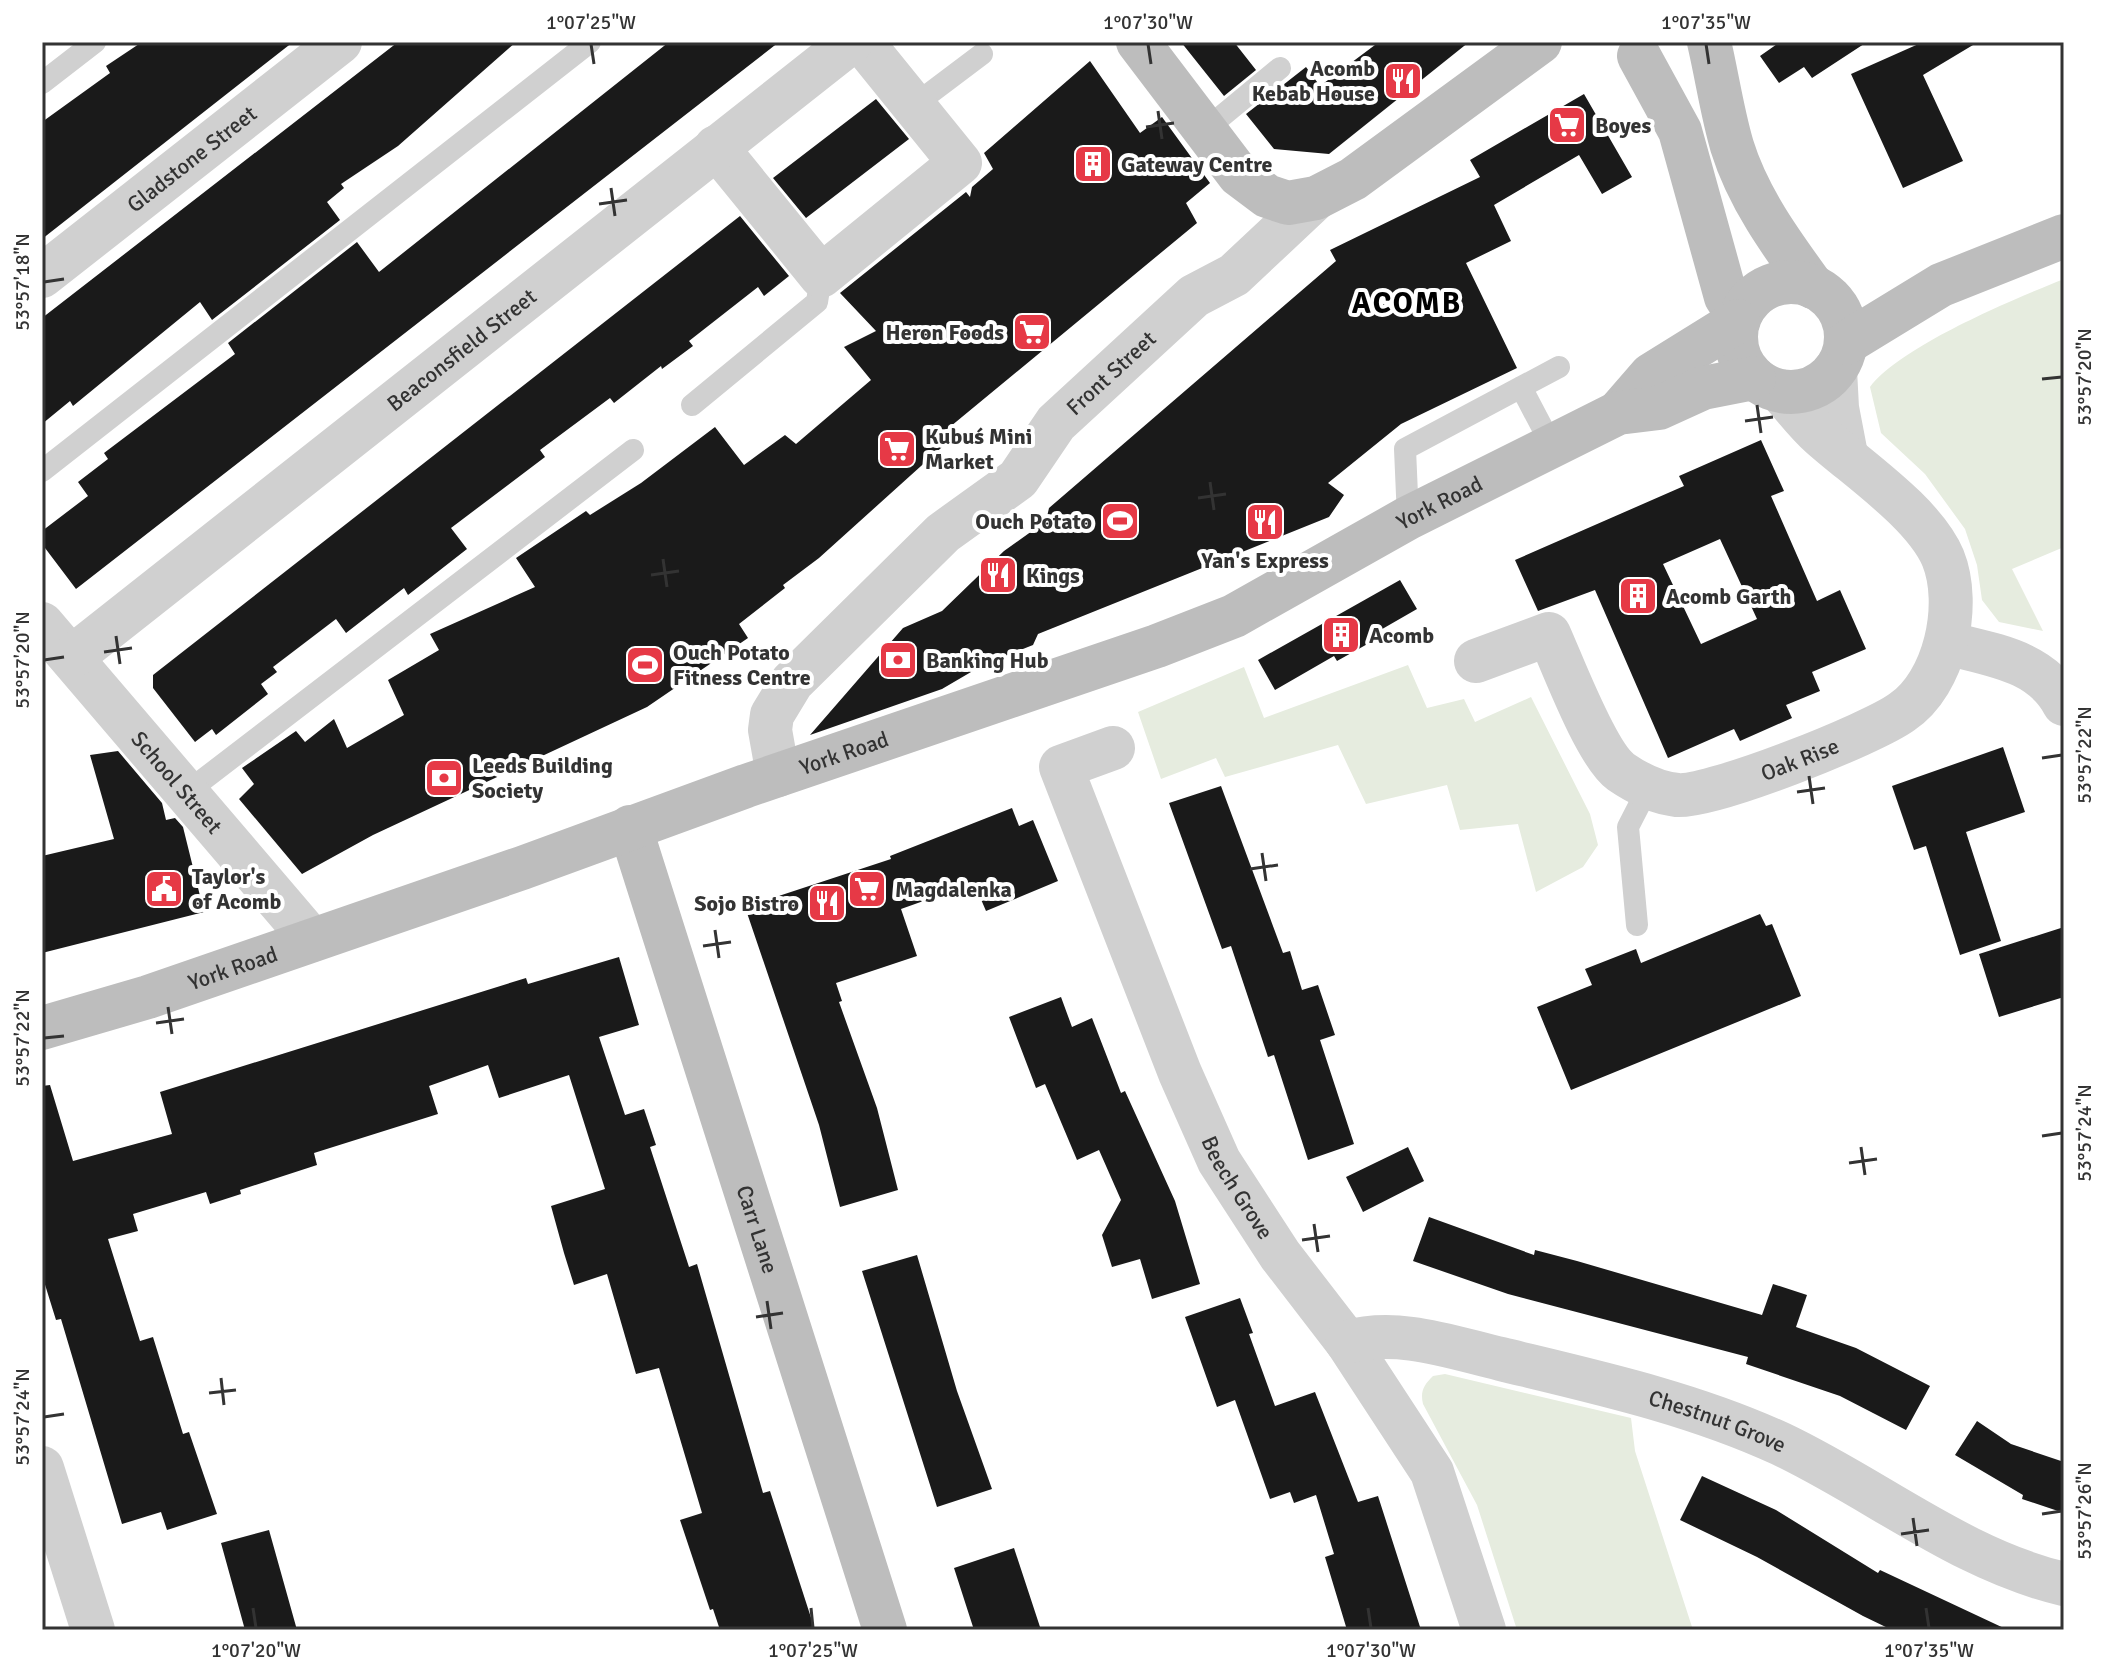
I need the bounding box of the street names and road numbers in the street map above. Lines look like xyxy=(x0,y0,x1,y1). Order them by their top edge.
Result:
street label: Gladstone Street xyxy=(122,100,262,218)
street label: Beaconsfield Street xyxy=(382,283,542,417)
street label: Front Street xyxy=(1061,325,1162,421)
street label: York Road xyxy=(1392,470,1487,536)
street label: York Road xyxy=(796,725,892,781)
street label: School Street xyxy=(125,726,228,839)
street label: Oak Rise xyxy=(1757,732,1843,787)
street label: York Road xyxy=(185,940,281,996)
street label: Beech Grove xyxy=(1196,1132,1279,1244)
street label: Carr Lane xyxy=(731,1182,784,1277)
street label: Chestnut Grove xyxy=(1646,1384,1790,1458)

